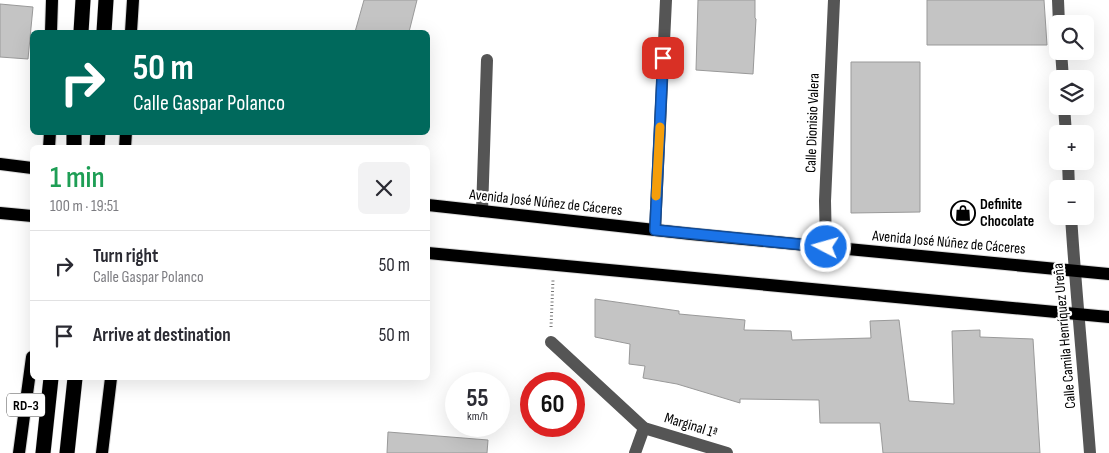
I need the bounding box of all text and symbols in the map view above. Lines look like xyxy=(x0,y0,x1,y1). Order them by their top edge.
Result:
map controls xyxy=(1049,15,1094,225)
button: search xyxy=(1049,15,1094,60)
pin xyxy=(642,37,684,79)
icon: arrive xyxy=(649,44,677,72)
text: 50 m xyxy=(133,47,194,90)
icon: right xyxy=(50,50,115,115)
button: layers xyxy=(1049,70,1094,115)
street label: Calle Dionisio Valera xyxy=(801,73,824,173)
text: Calle Gaspar Polanco xyxy=(133,90,285,117)
button: + xyxy=(1049,125,1094,170)
text: 1 min xyxy=(50,160,105,196)
button: close xyxy=(358,162,410,214)
button: − xyxy=(1049,180,1094,225)
street label: Avenida José Núñez de Cáceres xyxy=(468,185,623,220)
place label: Definite Chocolate xyxy=(980,195,1034,231)
text: 100 m · 19:51 xyxy=(50,197,119,216)
shop icon: Definite Chocolate xyxy=(950,200,976,226)
position arrow xyxy=(799,220,851,272)
street label: Avenida José Núñez de Cáceres xyxy=(871,226,1026,259)
text: Turn right xyxy=(93,245,158,268)
icon: right xyxy=(50,252,78,280)
text: 50 m xyxy=(379,254,410,277)
street label: Calle Camila Henríquez Ureña xyxy=(1049,262,1080,410)
text: Calle Gaspar Polanco xyxy=(93,268,204,287)
icon: arrive xyxy=(50,322,78,350)
text: Arrive at destination xyxy=(93,324,231,347)
text: 50 m xyxy=(379,324,410,347)
speed limit sign: 60 xyxy=(520,372,585,437)
text: 55 xyxy=(467,383,488,414)
road number: RD-3 xyxy=(7,394,45,416)
street label: Marginal 1ª xyxy=(662,408,720,443)
text: km/h xyxy=(467,409,488,424)

